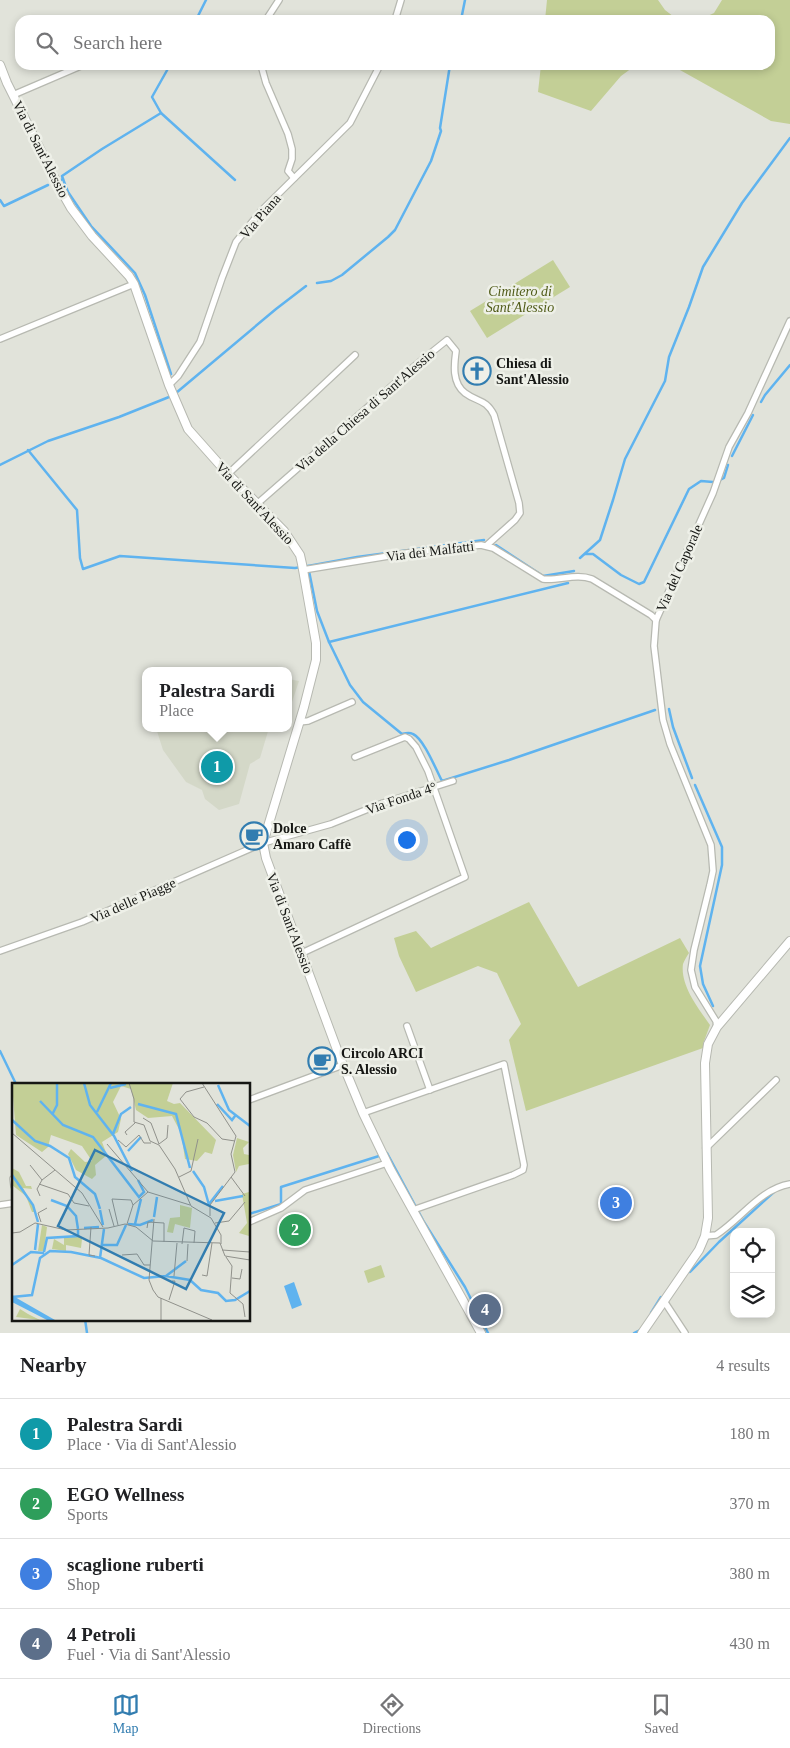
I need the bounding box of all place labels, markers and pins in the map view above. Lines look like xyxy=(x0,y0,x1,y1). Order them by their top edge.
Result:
church icon: Chiesa di Sant'Alessio xyxy=(462,356,492,386)
place label: Chiesa di Sant'Alessio xyxy=(496,356,569,387)
pin: 1 xyxy=(201,748,233,786)
cafe icon: Dolce Amaro Caffè xyxy=(239,821,269,851)
place label: Dolce Amaro Caffè xyxy=(273,821,351,852)
cafe icon: Circolo ARCI S. Alessio xyxy=(307,1046,337,1076)
place label: Circolo ARCI S. Alessio xyxy=(341,1046,424,1077)
pin: 3 xyxy=(600,1184,632,1222)
pin: 2 xyxy=(279,1211,311,1249)
pin: 4 xyxy=(469,1291,501,1329)

